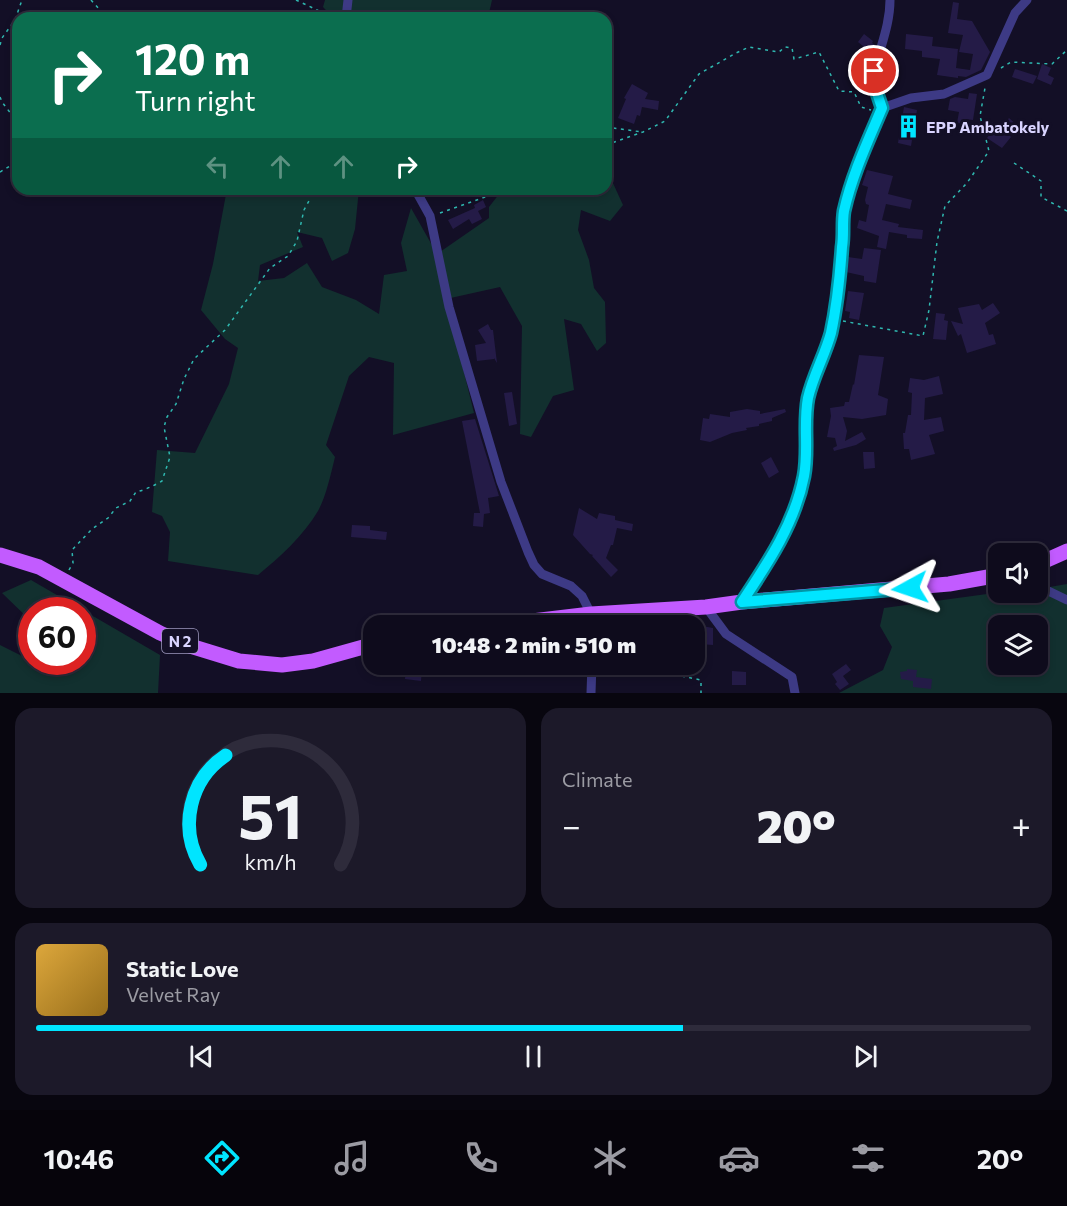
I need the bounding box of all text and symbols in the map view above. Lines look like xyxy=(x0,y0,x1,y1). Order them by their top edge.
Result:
text: 120 m xyxy=(135,32,250,84)
icon: right xyxy=(36,36,114,114)
pin xyxy=(848,45,899,96)
icon: arrive xyxy=(857,54,890,87)
text: Turn right xyxy=(135,84,255,117)
building icon: EPP Ambatokely xyxy=(895,113,921,139)
place label: EPP Ambatokely xyxy=(926,117,1050,136)
icon: left xyxy=(201,150,234,183)
icon: ahead xyxy=(264,150,297,183)
icon: ahead xyxy=(327,150,360,183)
icon: right xyxy=(390,150,423,183)
map controls xyxy=(988,543,1048,675)
button: sound xyxy=(988,543,1048,603)
position arrow xyxy=(878,556,942,620)
speed limit sign: 60 xyxy=(18,597,96,675)
button: layers xyxy=(988,615,1048,675)
road number: N 2 xyxy=(162,629,198,653)
text: 10:48 · 2 min · 510 m xyxy=(432,631,636,658)
text: Climate xyxy=(562,767,632,791)
text: 51 xyxy=(238,776,303,852)
text: 20° xyxy=(757,797,836,852)
text: − xyxy=(562,804,581,845)
text: + xyxy=(1012,804,1031,845)
text: km/h xyxy=(244,848,297,874)
text: Static Love xyxy=(126,955,239,982)
text: Velvet Ray xyxy=(126,982,220,1006)
icon: previous xyxy=(185,1040,218,1073)
icon: pause xyxy=(517,1040,550,1073)
icon: next xyxy=(849,1040,882,1073)
icon: directions xyxy=(201,1137,243,1179)
icon: music xyxy=(331,1137,373,1179)
icon: phone xyxy=(460,1137,502,1179)
icon: climate xyxy=(589,1137,631,1179)
icon: car xyxy=(718,1137,760,1179)
icon: filters xyxy=(847,1137,889,1179)
text: 10:46 xyxy=(44,1142,114,1175)
text: 20° xyxy=(977,1142,1023,1175)

